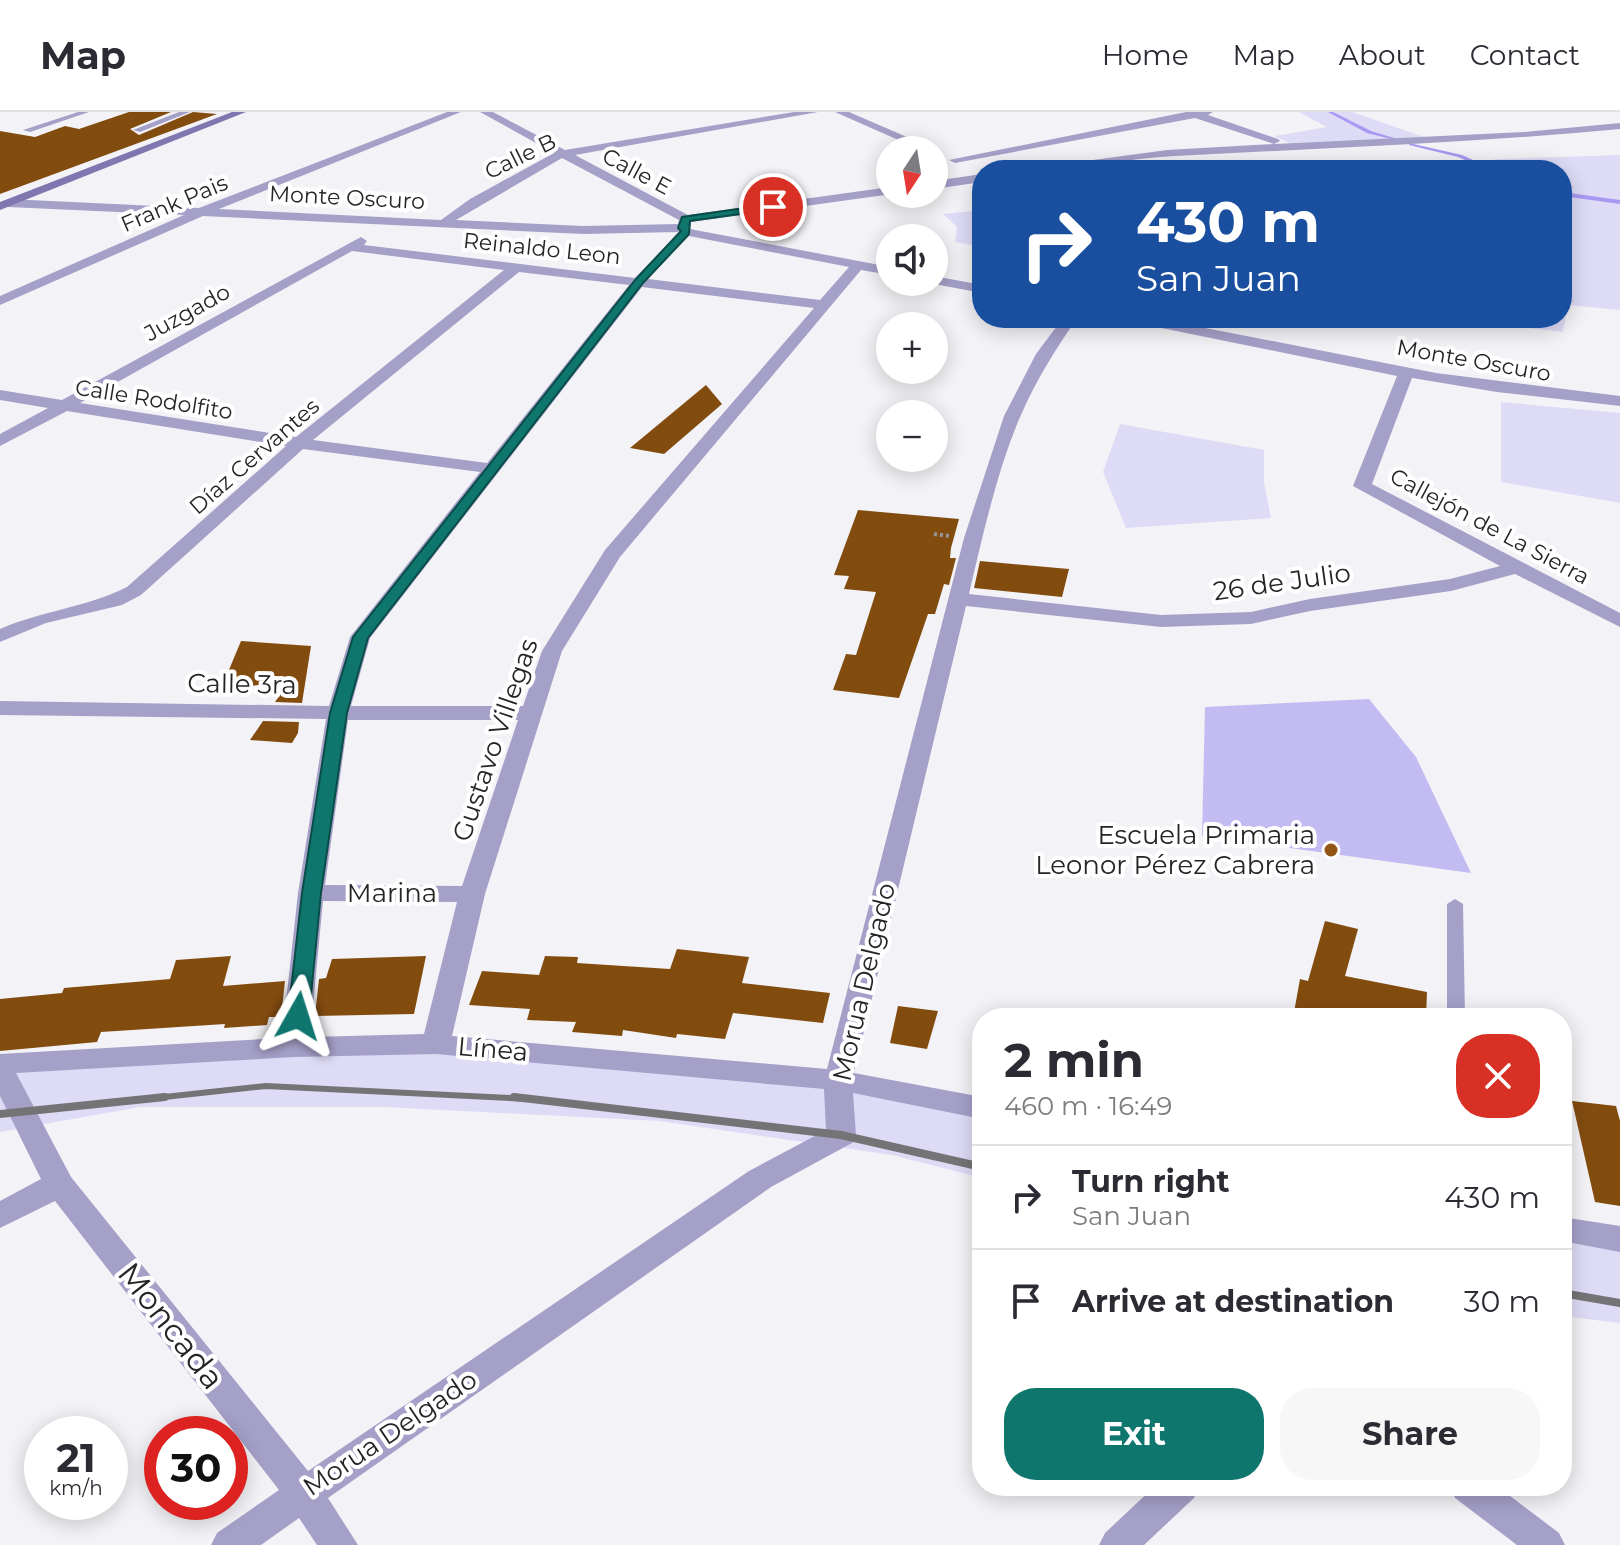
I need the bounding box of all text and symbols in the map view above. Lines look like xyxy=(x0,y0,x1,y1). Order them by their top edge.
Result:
text: Map xyxy=(40,32,126,79)
text: Home xyxy=(1102,38,1189,72)
text: Map xyxy=(1233,38,1295,72)
text: About xyxy=(1339,38,1426,72)
text: Contact xyxy=(1470,38,1580,72)
street label: Calle B xyxy=(480,128,560,185)
north arrow xyxy=(876,136,948,208)
map controls xyxy=(876,136,948,472)
street label: Calle E xyxy=(598,142,676,201)
street label: Frank Pais xyxy=(117,169,232,238)
pin xyxy=(739,173,807,241)
street label: Monte Oscuro xyxy=(268,180,426,215)
icon: arrive xyxy=(751,185,795,229)
text: 430 m xyxy=(1136,188,1320,256)
icon: right xyxy=(1004,192,1108,296)
button: sound xyxy=(876,224,948,296)
street label: Reinaldo Leon xyxy=(462,227,622,270)
text: San Juan xyxy=(1136,256,1301,300)
street label: Juzgado xyxy=(139,278,235,347)
button: + xyxy=(876,312,948,384)
street label: Monte Oscuro xyxy=(1395,334,1553,387)
street label: Calle Rodolfito xyxy=(73,374,235,425)
street label: Díaz Cervantes xyxy=(184,392,325,520)
button: − xyxy=(876,400,948,472)
street label: Callejón de La Sierra xyxy=(1386,462,1594,590)
street label: 26 de Julio xyxy=(1211,557,1353,607)
street label: Gustavo Villegas xyxy=(445,634,545,846)
street label: Calle 3ra xyxy=(187,667,297,701)
place label: Escuela Primaria Leonor Pérez Cabrera xyxy=(1035,819,1315,881)
marker: Escuela Primaria Leonor Pérez Cabrera xyxy=(1322,841,1340,859)
street label: Marina xyxy=(347,877,437,909)
street label: Morua Delgado xyxy=(826,880,902,1084)
position arrow xyxy=(256,974,340,1058)
street label: Línea xyxy=(456,1030,530,1068)
text: 2 min xyxy=(1004,1031,1144,1089)
button: close xyxy=(1456,1034,1540,1118)
text: 460 m · 16:49 xyxy=(1004,1090,1172,1122)
text: Turn right xyxy=(1072,1163,1229,1200)
icon: right xyxy=(1004,1175,1048,1219)
text: 430 m xyxy=(1444,1179,1540,1216)
text: San Juan xyxy=(1072,1200,1191,1232)
street label: Moncada xyxy=(110,1255,233,1397)
icon: arrive xyxy=(1004,1279,1048,1323)
text: Arrive at destination xyxy=(1072,1283,1394,1320)
text: 30 m xyxy=(1464,1283,1540,1320)
street label: Morua Delgado xyxy=(297,1363,483,1503)
button: Exit xyxy=(1004,1388,1264,1480)
button: Share xyxy=(1280,1388,1540,1480)
speed limit sign: 30 xyxy=(144,1416,248,1520)
text: 21 xyxy=(56,1433,96,1482)
text: km/h xyxy=(49,1476,103,1500)

